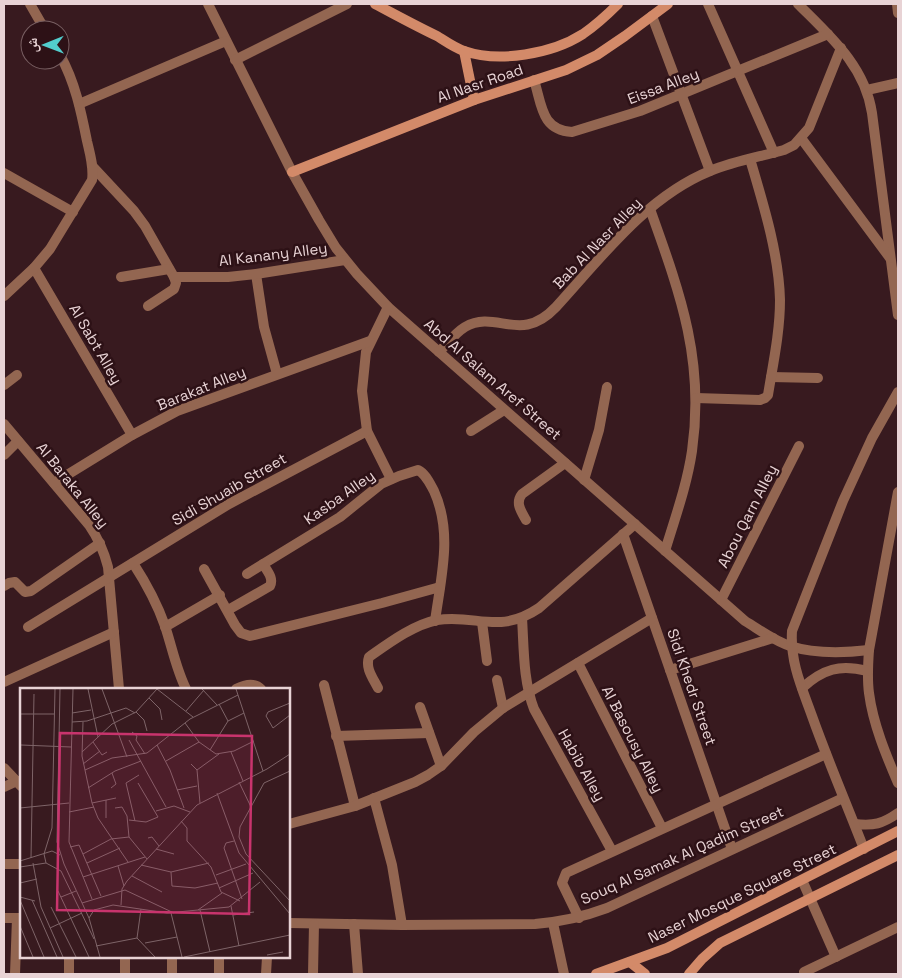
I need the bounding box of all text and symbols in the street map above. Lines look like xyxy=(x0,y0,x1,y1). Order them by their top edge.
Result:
north arrow xyxy=(20,20,70,70)
text: ش xyxy=(23,38,41,53)
street label: Al Nasr Road xyxy=(434,59,526,107)
street label: Eissa Alley xyxy=(625,64,701,108)
street label: Bab Al Nasr Alley xyxy=(549,193,645,293)
street label: Al Kanany Alley xyxy=(218,238,328,270)
street label: Al Sabt Alley xyxy=(65,300,127,388)
street label: Abd Al Salam Aref Street xyxy=(420,314,566,444)
street label: Barakat Alley xyxy=(154,362,248,414)
street label: Al Baraka Alley xyxy=(33,438,113,532)
street label: Sidi Shuaib Street xyxy=(168,448,290,530)
street label: Abou Qarn Alley xyxy=(713,461,781,571)
street label: Kasba Alley xyxy=(300,466,378,528)
street label: Sidi Khedr Street xyxy=(663,626,721,748)
street label: Al Basousy Alley xyxy=(598,682,668,796)
inset map xyxy=(20,688,290,958)
street label: Habib Alley xyxy=(554,725,610,805)
street label: Souq Al Samak Al Qadim Street xyxy=(577,801,787,908)
street label: Naser Mosque Square Street xyxy=(645,839,839,947)

